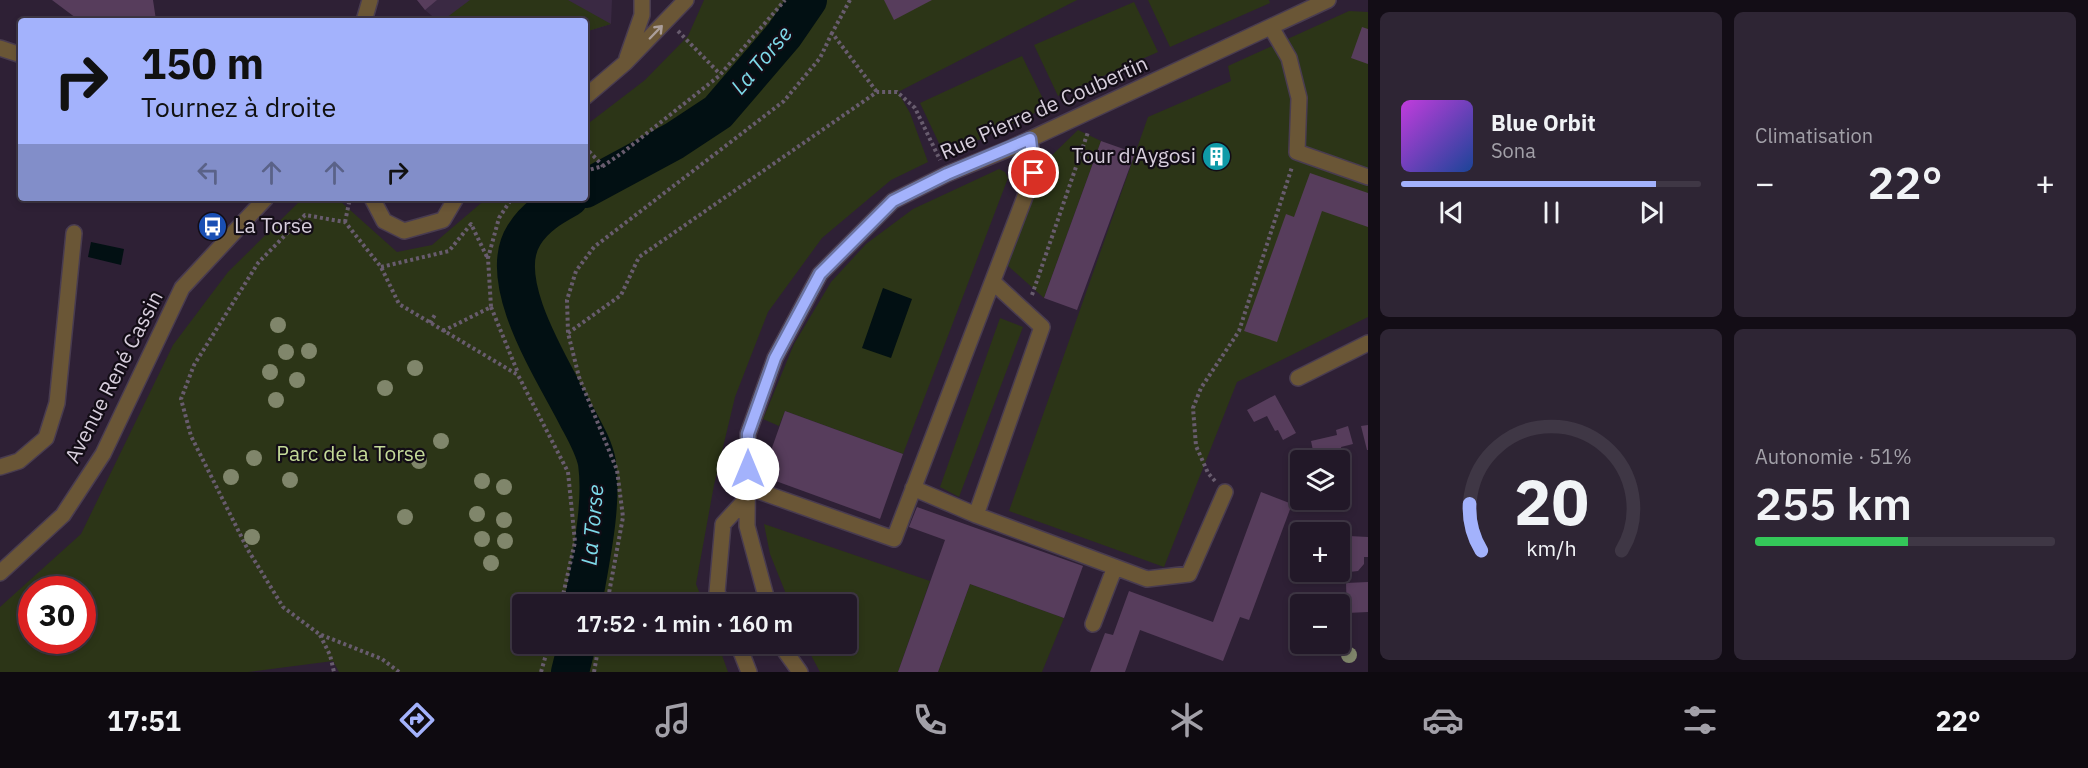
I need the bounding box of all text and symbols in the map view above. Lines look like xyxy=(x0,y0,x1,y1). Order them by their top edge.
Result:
water label: La Torse xyxy=(724,19,798,100)
one-way arrow xyxy=(648,24,663,39)
text: 150 m xyxy=(141,36,264,91)
icon: right xyxy=(42,42,120,120)
street label: Rue Pierre de Coubertin xyxy=(935,49,1152,166)
text: Tournez à droite xyxy=(141,89,336,124)
text: Blue Orbit xyxy=(1491,108,1596,137)
text: Climatisation xyxy=(1755,122,1873,149)
text: Sona xyxy=(1491,137,1536,164)
building icon: Tour d'Aygosi xyxy=(1201,140,1233,172)
place label: Tour d'Aygosi xyxy=(1072,141,1196,169)
pin xyxy=(1008,147,1059,198)
text: 22° xyxy=(1867,153,1943,211)
icon: left xyxy=(192,156,225,189)
icon: ahead xyxy=(255,156,288,189)
icon: ahead xyxy=(318,156,351,189)
icon: right xyxy=(381,156,414,189)
icon: arrive xyxy=(1017,156,1050,189)
text: − xyxy=(1755,161,1775,204)
text: + xyxy=(2035,161,2055,204)
icon: previous xyxy=(1435,196,1468,229)
icon: pause xyxy=(1535,196,1568,229)
icon: next xyxy=(1635,196,1668,229)
bus stop icon: La Torse xyxy=(197,210,229,242)
place label: La Torse xyxy=(234,211,313,239)
street label: Avenue René Cassin xyxy=(58,286,169,468)
position arrow xyxy=(716,437,780,501)
park label: Parc de la Torse xyxy=(276,439,426,467)
text: Autonomie · 51% xyxy=(1755,443,1912,470)
map controls xyxy=(1290,450,1350,654)
button: layers xyxy=(1290,450,1350,510)
text: 20 xyxy=(1514,461,1588,542)
text: 255 km xyxy=(1755,474,1912,532)
water label: La Torse xyxy=(574,483,609,567)
button: + xyxy=(1290,522,1350,582)
text: km/h xyxy=(1526,535,1576,563)
speed limit sign: 30 xyxy=(18,576,96,654)
button: − xyxy=(1290,594,1350,654)
text: 17:52 · 1 min · 160 m xyxy=(576,609,793,638)
icon: directions xyxy=(396,699,438,741)
icon: music xyxy=(652,699,694,741)
icon: phone xyxy=(909,699,951,741)
icon: climate xyxy=(1166,699,1208,741)
icon: car xyxy=(1422,699,1464,741)
icon: filters xyxy=(1679,699,1721,741)
text: 17:51 xyxy=(107,703,181,738)
text: 22° xyxy=(1936,703,1981,738)

